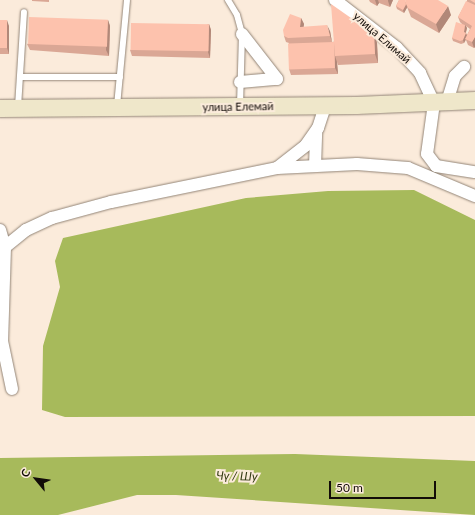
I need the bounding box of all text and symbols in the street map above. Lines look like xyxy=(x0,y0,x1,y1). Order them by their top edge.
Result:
street label: улица Елимай xyxy=(351,10,413,66)
street label: улица Елемай xyxy=(202,100,274,114)
north arrow xyxy=(16,459,56,499)
text: С xyxy=(18,467,33,479)
water label: Чү / Шу xyxy=(216,468,258,484)
scale bar xyxy=(331,473,438,499)
text: 50 m xyxy=(336,480,363,495)

